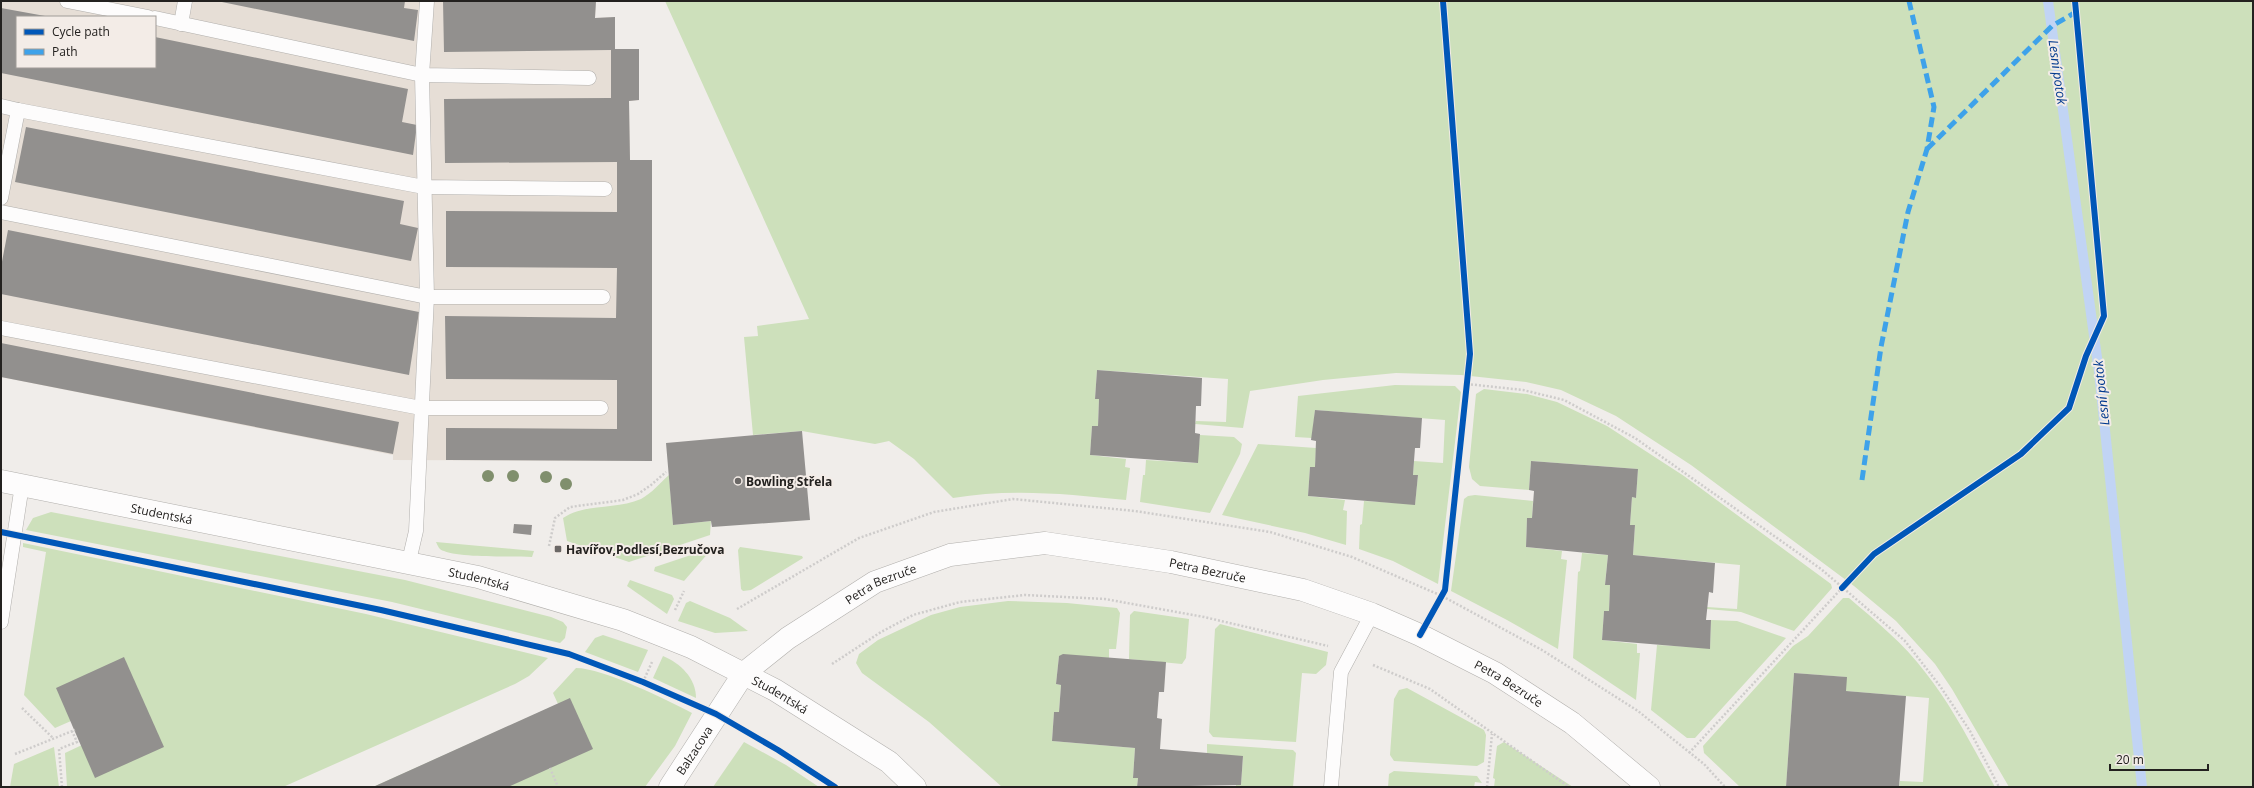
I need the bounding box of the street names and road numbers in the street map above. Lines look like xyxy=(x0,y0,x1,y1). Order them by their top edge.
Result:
street label: Studentská xyxy=(129,499,194,528)
street label: Petra Bezruče xyxy=(1168,553,1248,586)
street label: Petra Bezruče xyxy=(841,559,919,608)
street label: Studentská xyxy=(447,563,512,594)
street label: Petra Bezruče xyxy=(1472,656,1547,711)
street label: Studentská xyxy=(749,671,812,717)
street label: Balzacova xyxy=(672,722,716,778)

